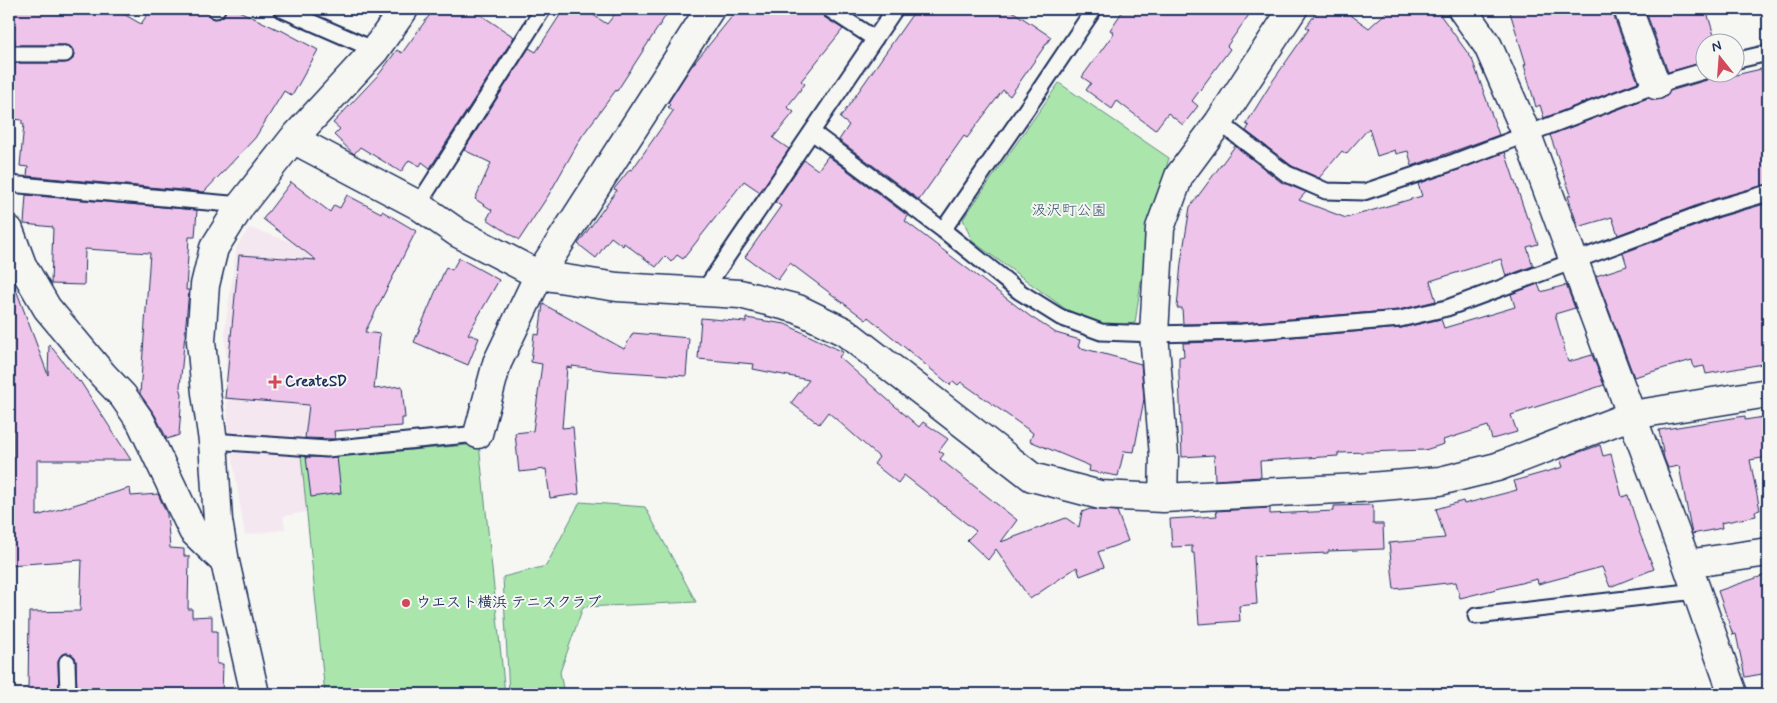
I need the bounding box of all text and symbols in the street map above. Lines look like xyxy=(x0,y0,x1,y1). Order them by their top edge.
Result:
north arrow xyxy=(1694,32,1744,82)
text: N xyxy=(1709,37,1724,56)
park label: 汲沢町公園 xyxy=(1031,201,1107,221)
place label: CreateSD xyxy=(285,372,347,392)
marker: CreateSD xyxy=(269,376,281,388)
place label: ウエスト横浜 テニスクラブ xyxy=(416,593,602,613)
marker: ウエスト横浜 テニスクラブ xyxy=(400,597,412,609)

